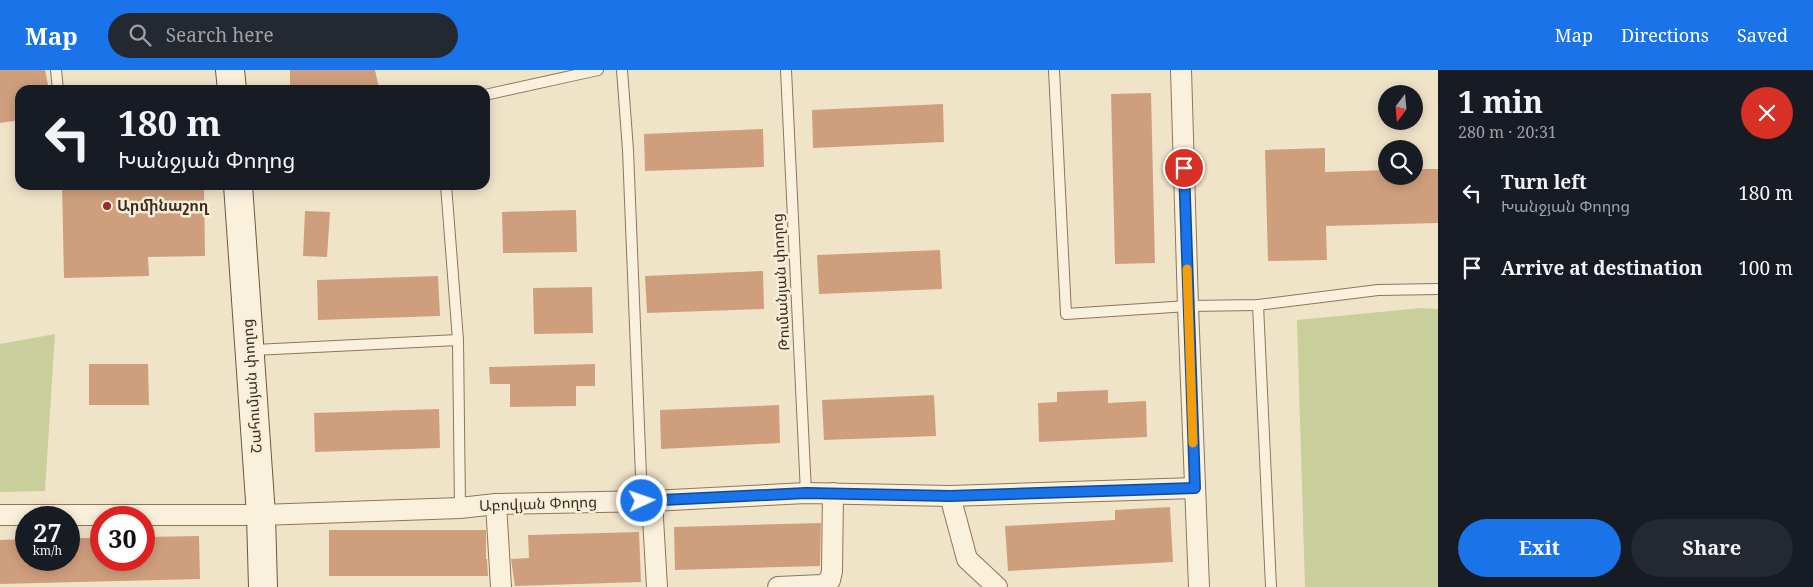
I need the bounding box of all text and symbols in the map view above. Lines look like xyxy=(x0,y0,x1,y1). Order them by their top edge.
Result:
search box xyxy=(108,13,458,58)
text: Map xyxy=(25,19,78,52)
icon: search xyxy=(126,21,154,49)
text: Search here xyxy=(166,22,274,48)
text: Map xyxy=(1555,23,1593,47)
text: Directions xyxy=(1621,23,1709,47)
text: Saved xyxy=(1737,23,1788,47)
text: 1 min xyxy=(1458,81,1543,122)
north arrow xyxy=(1378,85,1422,130)
map controls xyxy=(1378,85,1423,185)
button: close xyxy=(1741,87,1793,139)
text: 180 m xyxy=(118,99,221,146)
icon: left xyxy=(35,105,100,170)
text: 280 m · 20:31 xyxy=(1458,121,1557,143)
button: search xyxy=(1378,140,1423,185)
text: Խանջյան Փողոց xyxy=(118,144,295,174)
pin xyxy=(1163,147,1205,189)
icon: arrive xyxy=(1170,154,1198,182)
text: Turn left xyxy=(1501,169,1587,195)
icon: left xyxy=(1458,179,1486,207)
text: 180 m xyxy=(1738,180,1793,206)
place label: Արմինաշող xyxy=(117,195,210,215)
text: Խանջյան Փողոց xyxy=(1501,195,1630,217)
marker: Արմինաշող xyxy=(101,200,113,212)
street label: Թումանյան փողոց xyxy=(766,213,794,351)
icon: arrive xyxy=(1458,254,1486,282)
text: Arrive at destination xyxy=(1501,255,1703,281)
text: 100 m xyxy=(1738,255,1793,281)
street label: Շահումյան փողոց xyxy=(236,318,266,454)
position arrow xyxy=(615,474,667,526)
street label: Աբովյան Փողոց xyxy=(479,491,597,515)
speed limit sign: 30 xyxy=(90,506,155,571)
text: 27 xyxy=(33,515,62,549)
button: Exit xyxy=(1458,519,1621,577)
button: Share xyxy=(1631,519,1793,577)
text: km/h xyxy=(33,542,62,559)

